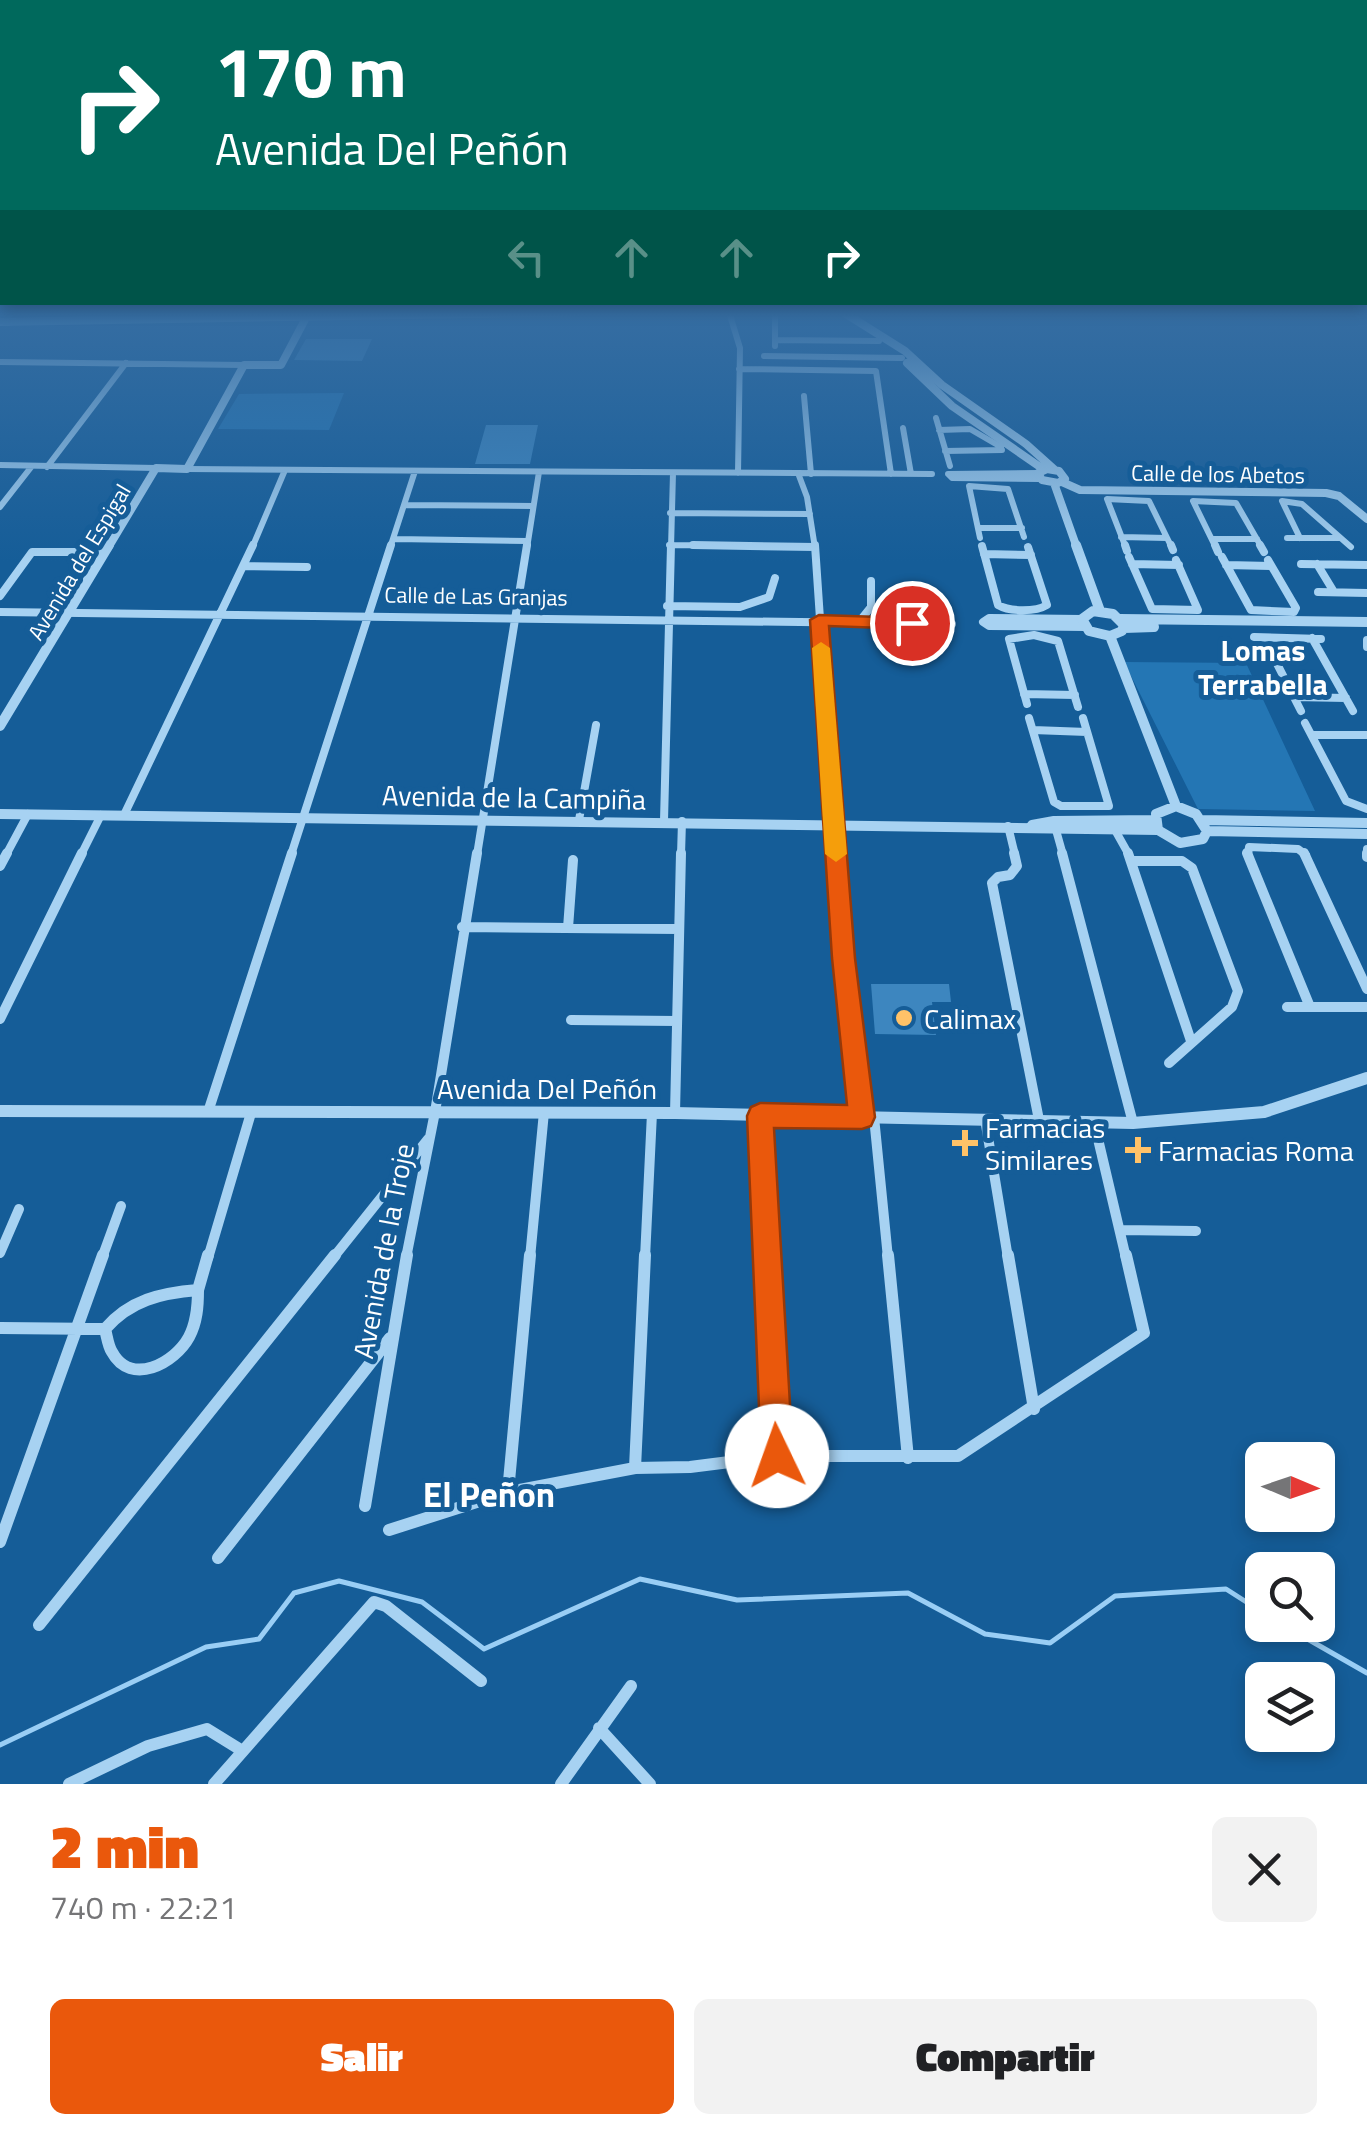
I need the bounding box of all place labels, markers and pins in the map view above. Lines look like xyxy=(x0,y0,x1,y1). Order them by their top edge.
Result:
pin xyxy=(870,581,955,666)
place label: Calimax xyxy=(924,997,1016,1040)
marker: Calimax xyxy=(893,1007,915,1029)
place label: Farmacias Similares xyxy=(985,1106,1105,1181)
place label: Farmacias Roma xyxy=(1158,1129,1354,1172)
marker: Farmacias Similares xyxy=(954,1132,976,1154)
marker: Farmacias Roma xyxy=(1127,1139,1149,1161)

